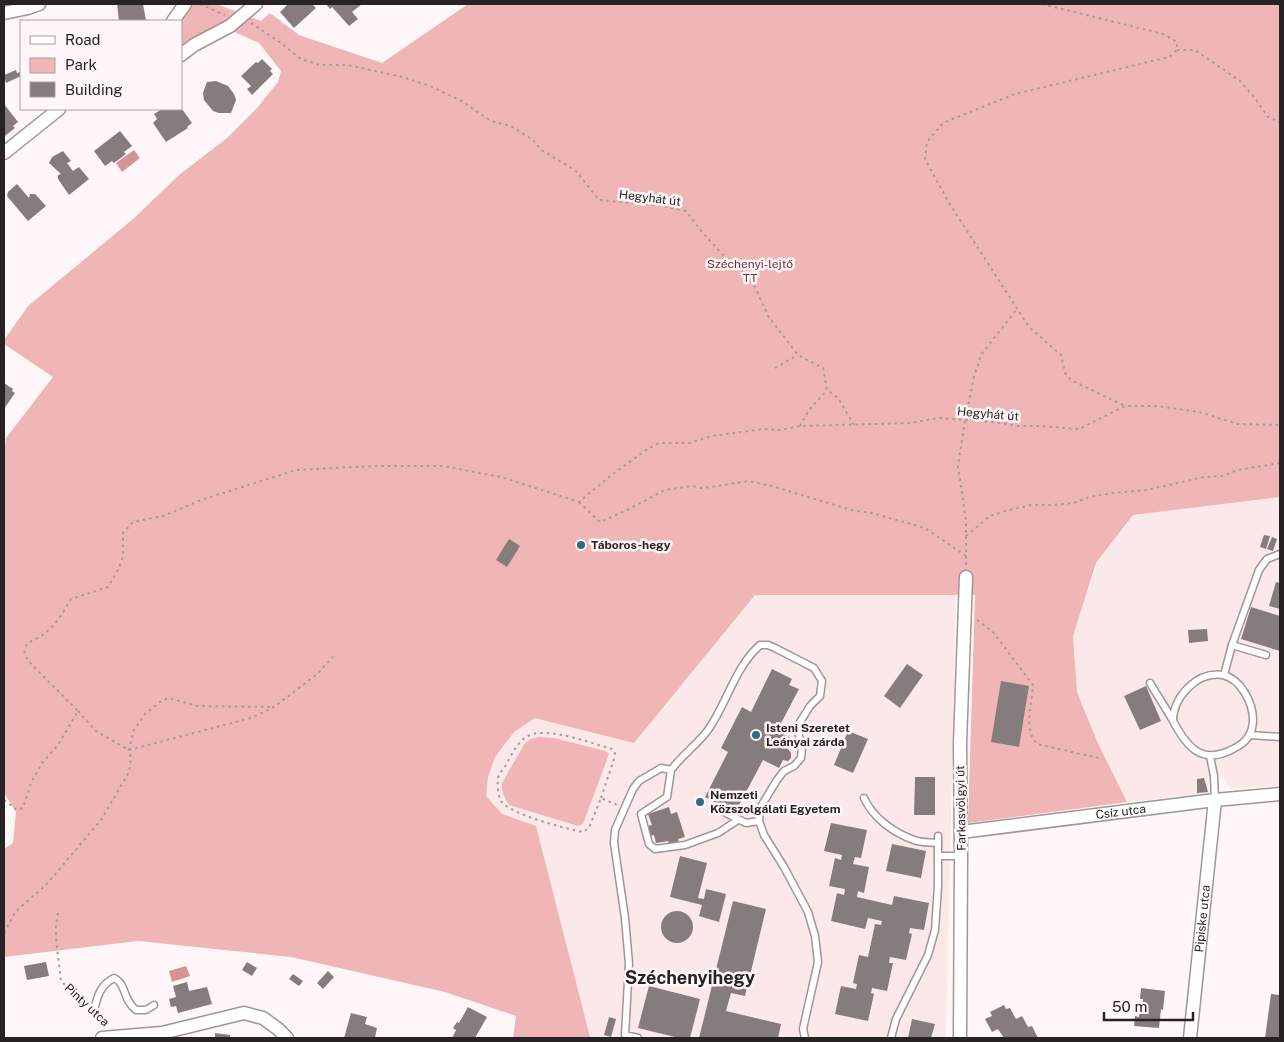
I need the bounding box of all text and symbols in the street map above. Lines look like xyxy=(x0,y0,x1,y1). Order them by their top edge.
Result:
legend xyxy=(20,20,182,110)
text: Road xyxy=(65,31,101,48)
text: Park xyxy=(65,56,97,73)
text: Building xyxy=(65,81,123,98)
street label: Hegyhát út xyxy=(618,187,682,209)
park label: Széchenyi-lejtő TT xyxy=(707,257,793,285)
street label: Hegyhát út xyxy=(956,404,1020,424)
place label: Táboros-hegy xyxy=(591,538,671,552)
marker: Táboros-hegy xyxy=(575,539,587,551)
place label: Isteni Szeretet Leányai zárda xyxy=(766,721,850,749)
marker: Isteni Szeretet Leányai zárda xyxy=(750,729,762,741)
street label: Farkasvölgyi út xyxy=(953,765,969,851)
place label: Nemzeti Közszolgálati Egyetem xyxy=(710,788,841,816)
marker: Nemzeti Közszolgálati Egyetem xyxy=(694,796,706,808)
street label: Csíz utca xyxy=(1095,802,1147,822)
street label: Pipiske utca xyxy=(1192,884,1213,953)
district label: Széchenyihegy xyxy=(625,967,755,988)
street label: Pinty utca xyxy=(62,981,112,1029)
scale bar xyxy=(1104,990,1193,1022)
text: 50 m xyxy=(1112,998,1147,1015)

